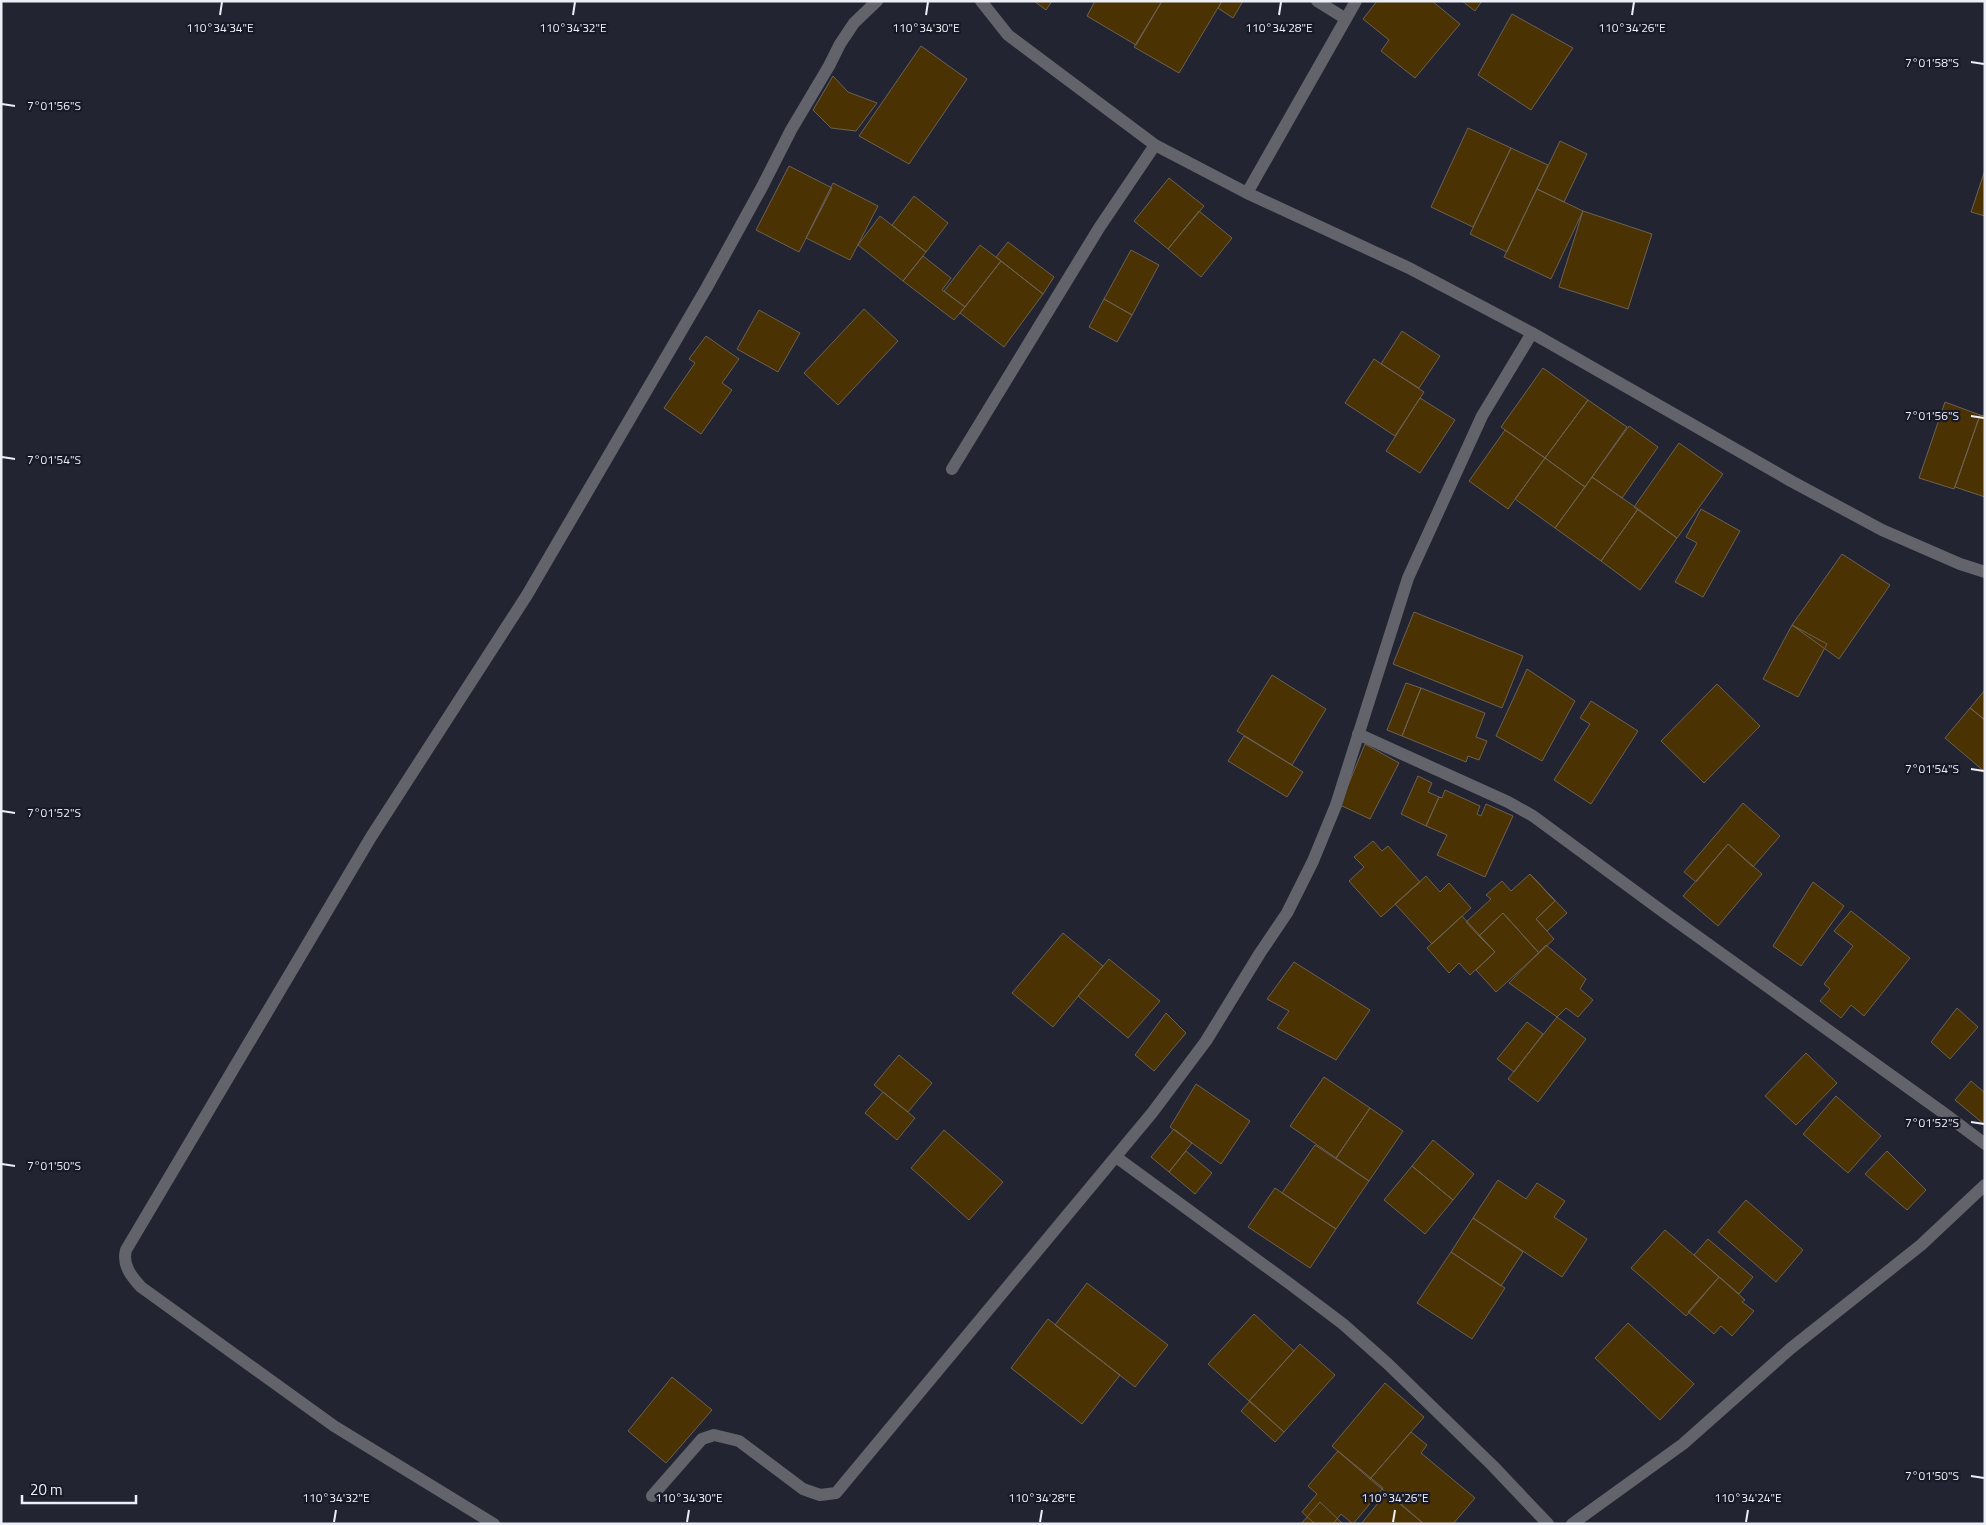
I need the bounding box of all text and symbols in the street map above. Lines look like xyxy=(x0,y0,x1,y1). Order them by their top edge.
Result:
text: 110°34'34"E xyxy=(186,18,254,37)
text: 110°34'32"E xyxy=(539,18,607,37)
text: 110°34'30"E xyxy=(892,18,960,37)
text: 110°34'28"E xyxy=(1245,18,1313,37)
text: 110°34'26"E xyxy=(1598,18,1666,37)
text: 7°01'58"S xyxy=(1905,53,1959,72)
text: 7°01'56"S xyxy=(27,96,81,115)
text: 7°01'56"S xyxy=(1905,406,1959,425)
text: 7°01'54"S xyxy=(27,450,81,469)
text: 7°01'54"S xyxy=(1905,759,1959,778)
text: 7°01'52"S xyxy=(27,803,81,822)
text: 7°01'52"S xyxy=(1905,1113,1959,1132)
text: 7°01'50"S xyxy=(27,1156,81,1175)
text: 7°01'50"S xyxy=(1905,1466,1959,1485)
scale bar xyxy=(22,1472,136,1504)
text: 20 m xyxy=(30,1478,63,1501)
text: 110°34'32"E xyxy=(302,1488,370,1507)
text: 110°34'30"E xyxy=(655,1488,723,1507)
text: 110°34'28"E xyxy=(1008,1488,1076,1507)
text: 110°34'26"E xyxy=(1361,1488,1429,1507)
text: 110°34'24"E xyxy=(1714,1488,1782,1507)

